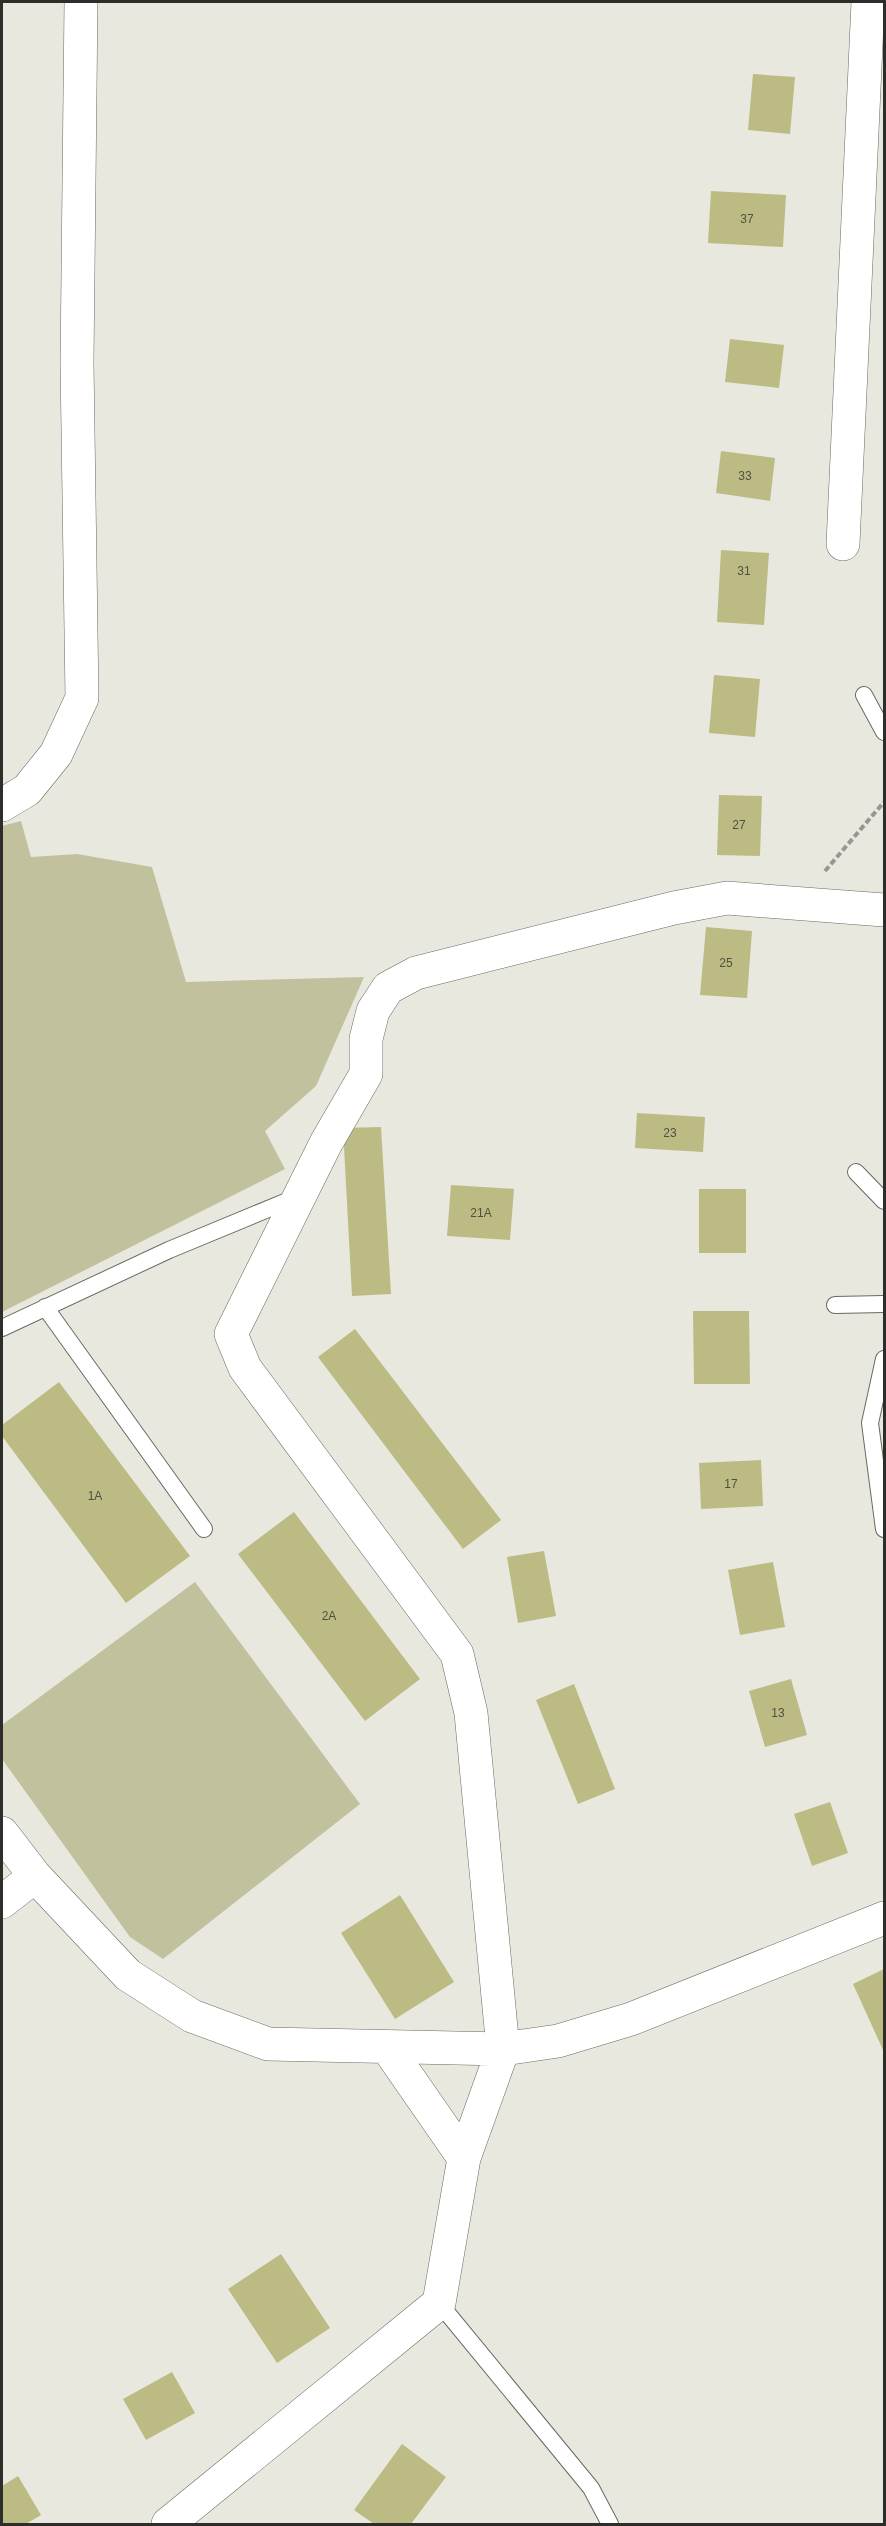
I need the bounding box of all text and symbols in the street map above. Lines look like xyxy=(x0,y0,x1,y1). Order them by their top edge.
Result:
house number: 37 xyxy=(740,212,754,226)
house number: 33 xyxy=(738,469,752,483)
house number: 31 xyxy=(737,564,751,578)
house number: 27 xyxy=(732,818,746,832)
house number: 25 xyxy=(719,956,733,970)
house number: 23 xyxy=(663,1126,677,1140)
house number: 21А xyxy=(470,1206,492,1220)
house number: 17 xyxy=(724,1477,738,1491)
house number: 1А xyxy=(88,1489,102,1503)
house number: 2А xyxy=(322,1609,336,1623)
house number: 13 xyxy=(771,1706,785,1720)

